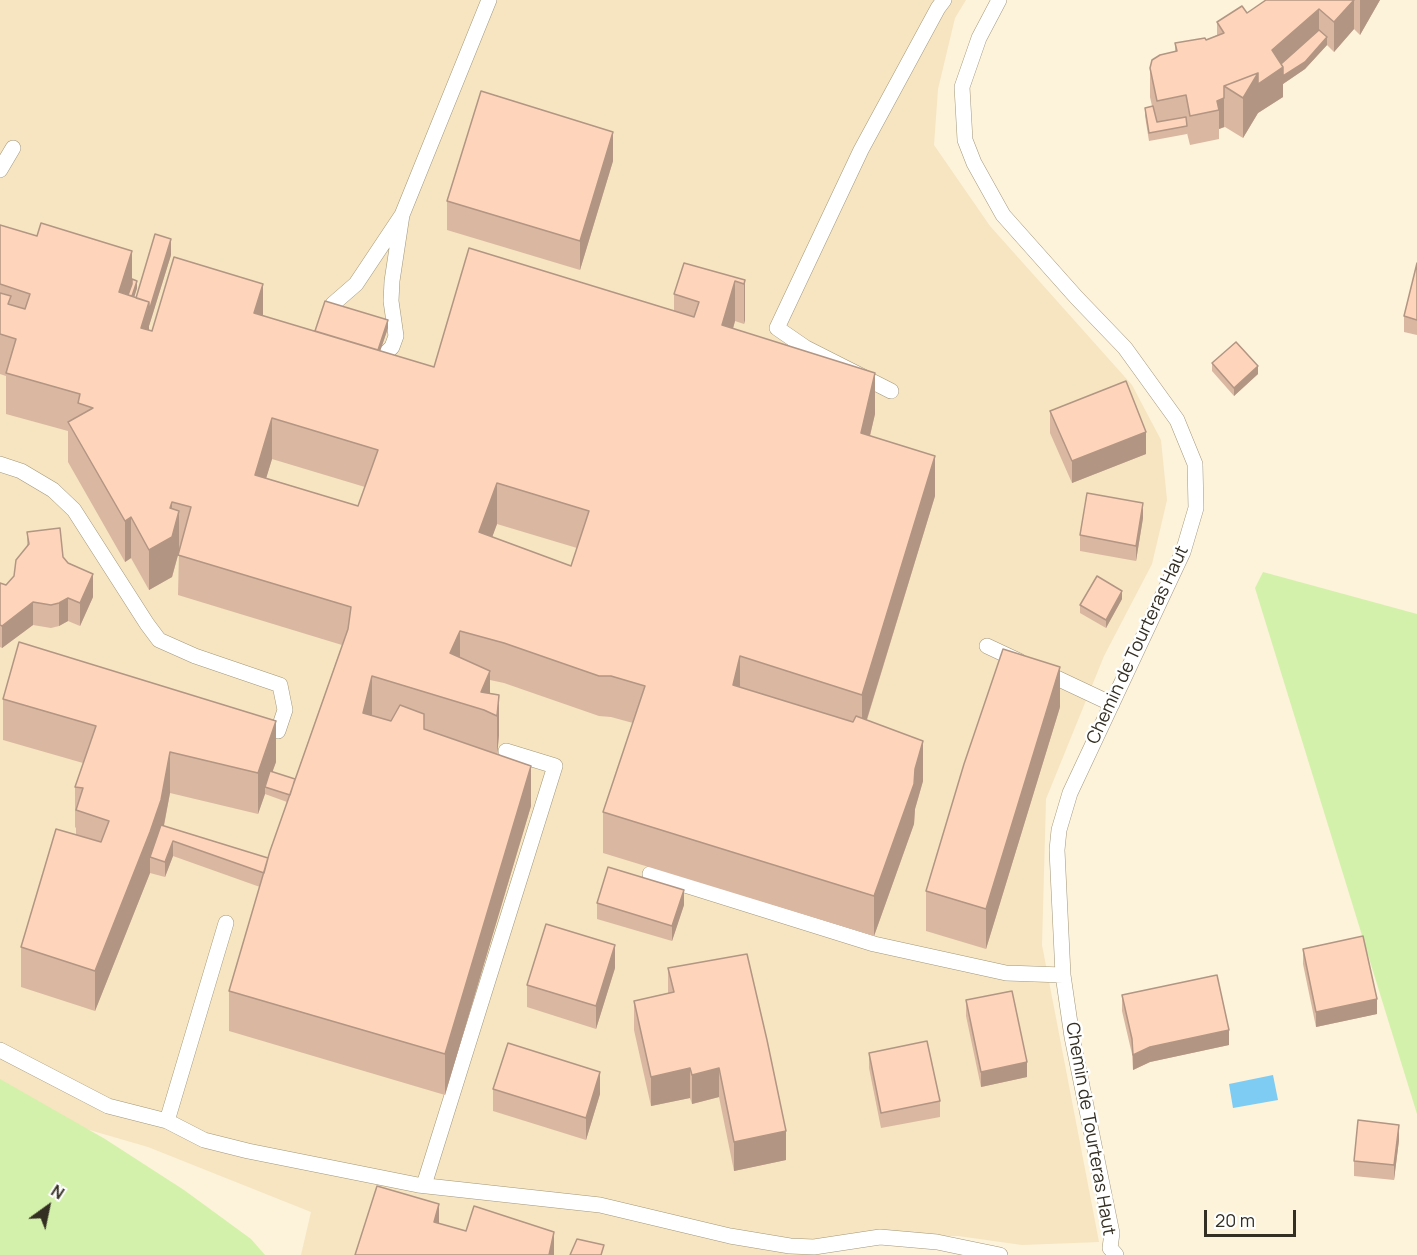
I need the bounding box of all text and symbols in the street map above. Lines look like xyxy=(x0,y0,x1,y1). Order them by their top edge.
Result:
street label: Chemin de Tourteras Haut xyxy=(1083,542,1193,748)
street label: Chemin de Tourteras Haut xyxy=(1061,1021,1119,1237)
north arrow xyxy=(18,1177,78,1237)
text: N xyxy=(47,1180,69,1204)
scale bar xyxy=(1207,1198,1298,1236)
text: 20 m xyxy=(1215,1208,1255,1232)

